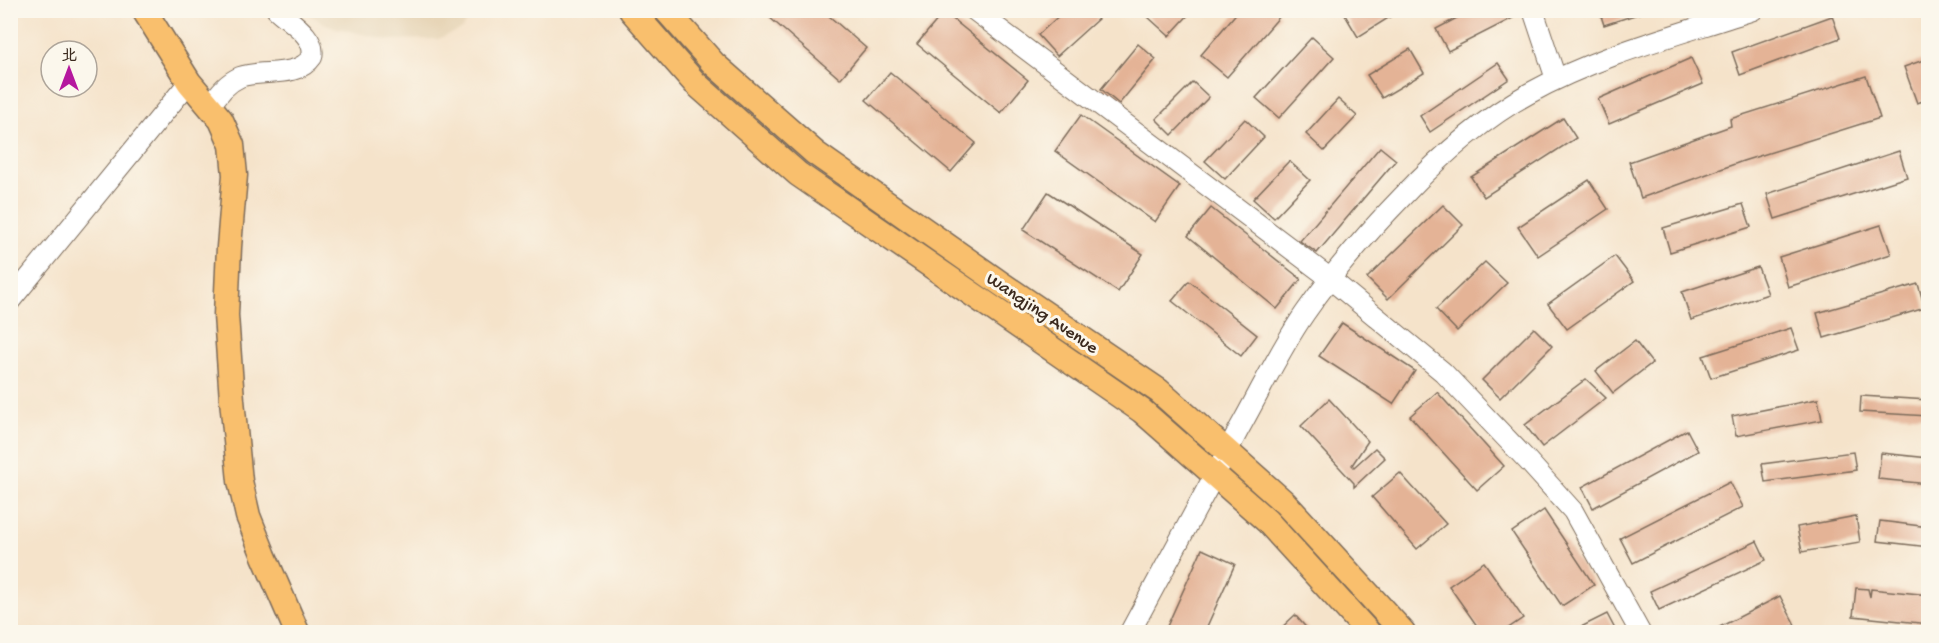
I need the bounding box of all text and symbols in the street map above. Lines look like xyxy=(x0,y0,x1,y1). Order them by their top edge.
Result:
north arrow xyxy=(39,39,99,99)
text: 北 xyxy=(61,47,77,67)
street label: Wangjing Avenue xyxy=(982,269,1102,360)

